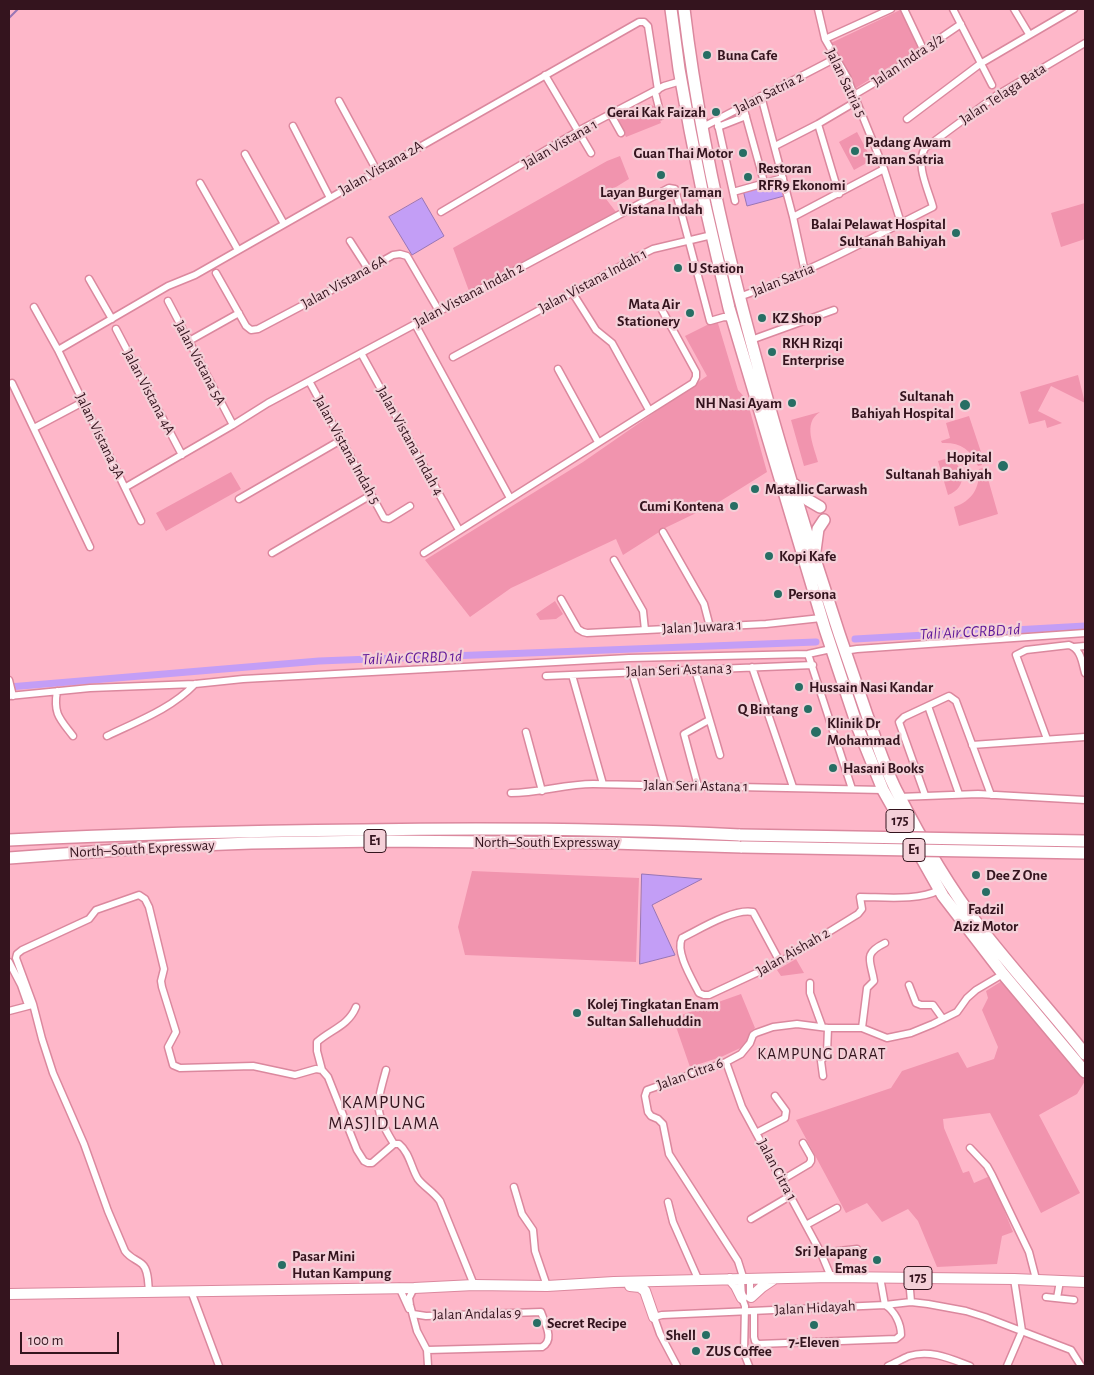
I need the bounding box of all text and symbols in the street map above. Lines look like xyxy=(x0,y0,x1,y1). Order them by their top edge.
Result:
street label: Jalan Indra 3/2 xyxy=(869,29,947,91)
place label: Buna Cafe xyxy=(717,46,778,64)
street label: Jalan Satria 5 xyxy=(822,46,870,120)
marker: Buna Cafe xyxy=(701,49,713,61)
street label: Jalan Telaga Bata xyxy=(957,59,1049,129)
street label: Jalan Satria 2 xyxy=(731,68,807,118)
place label: Gerai Kak Faizah xyxy=(607,103,706,121)
marker: Gerai Kak Faizah xyxy=(710,106,722,118)
street label: Jalan Vistana 1 xyxy=(519,115,601,173)
place label: Padang Awam Taman Satria xyxy=(865,133,951,168)
street label: Jalan Vistana 2A xyxy=(336,137,426,199)
place label: Guan Thai Motor xyxy=(633,144,733,162)
marker: Padang Awam Taman Satria xyxy=(849,145,861,157)
marker: Guan Thai Motor xyxy=(737,147,749,159)
place label: Restoran RFR9 Ekonomi xyxy=(758,159,846,194)
marker: Layan Burger Taman Vistana Indah xyxy=(655,169,667,181)
marker: Restoran RFR9 Ekonomi xyxy=(742,171,754,183)
place label: Layan Burger Taman Vistana Indah xyxy=(600,183,722,218)
place label: Balai Pelawat Hospital Sultanah Bahiyah xyxy=(811,215,946,250)
marker: Balai Pelawat Hospital Sultanah Bahiyah xyxy=(950,227,962,239)
street label: Jalan Vistana Indah 1 xyxy=(536,245,650,317)
street label: Jalan Vistana 6A xyxy=(299,251,389,313)
street label: Jalan Vistana Indah 2 xyxy=(411,258,527,332)
place label: U Station xyxy=(688,259,744,277)
street label: Jalan Satria xyxy=(749,259,817,301)
marker: U Station xyxy=(672,262,684,274)
place label: Mata Air Stationery xyxy=(617,295,680,330)
marker: Mata Air Stationery xyxy=(684,307,696,319)
place label: KZ Shop xyxy=(772,309,822,327)
marker: KZ Shop xyxy=(756,312,768,324)
street label: Jalan Vistana 5A xyxy=(170,318,230,408)
place label: RKH Rizqi Enterprise xyxy=(782,334,844,369)
street label: Jalan Vistana 4A xyxy=(119,346,179,438)
marker: RKH Rizqi Enterprise xyxy=(766,346,778,358)
street label: Jalan Vistana Indah 4 xyxy=(373,383,447,499)
place label: Sultanah Bahiyah Hospital xyxy=(851,387,954,422)
street label: Jalan Vistana 3A xyxy=(71,390,129,482)
street label: Jalan Vistana Indah 5 xyxy=(310,393,384,507)
place label: NH Nasi Ayam xyxy=(695,394,782,412)
marker: NH Nasi Ayam xyxy=(786,397,798,409)
marker: Sultanah Bahiyah Hospital xyxy=(958,398,972,412)
place label: Hopital Sultanah Bahiyah xyxy=(886,448,992,483)
marker: Hopital Sultanah Bahiyah xyxy=(996,459,1010,473)
place label: Matallic Carwash xyxy=(765,480,868,498)
marker: Matallic Carwash xyxy=(749,483,761,495)
place label: Cumi Kontena xyxy=(640,497,724,515)
marker: Cumi Kontena xyxy=(728,500,740,512)
place label: Kopi Kafe xyxy=(779,547,836,565)
marker: Kopi Kafe xyxy=(763,550,775,562)
place label: Persona xyxy=(788,585,836,603)
marker: Persona xyxy=(772,588,784,600)
street label: Jalan Juwara 1 xyxy=(662,616,742,638)
water label: Tali Air CCRBD 1d xyxy=(919,620,1021,644)
water label: Tali Air CCRBD 1d xyxy=(361,647,463,669)
street label: Jalan Seri Astana 3 xyxy=(626,659,732,681)
place label: Hussain Nasi Kandar xyxy=(809,678,933,696)
marker: Hussain Nasi Kandar xyxy=(793,681,805,693)
place label: Q Bintang xyxy=(738,700,798,718)
marker: Q Bintang xyxy=(802,703,814,715)
place label: Klinik Dr Mohammad xyxy=(827,714,900,749)
marker: Klinik Dr Mohammad xyxy=(809,725,823,739)
place label: Hasani Books xyxy=(843,759,924,777)
marker: Hasani Books xyxy=(827,762,839,774)
street label: Jalan Seri Astana 1 xyxy=(643,776,749,796)
road number: 175 xyxy=(886,809,914,832)
road number: E1 xyxy=(364,829,386,852)
street label: North–South Expressway xyxy=(474,833,620,851)
street label: North–South Expressway xyxy=(69,836,215,862)
road number: E1 xyxy=(903,838,925,862)
place label: Dee Z One xyxy=(986,866,1047,884)
marker: Dee Z One xyxy=(970,869,982,881)
marker: Fadzil Aziz Motor xyxy=(980,886,992,898)
place label: Fadzil Aziz Motor xyxy=(954,900,1018,935)
street label: Jalan Aishah 2 xyxy=(753,924,833,980)
place label: Kolej Tingkatan Enam Sultan Sallehuddin xyxy=(587,995,719,1030)
marker: Kolej Tingkatan Enam Sultan Sallehuddin xyxy=(571,1007,583,1019)
district label: KAMPUNG DARAT xyxy=(756,1044,888,1064)
street label: Jalan Citra 6 xyxy=(654,1054,726,1094)
district label: KAMPUNG MASJID LAMA xyxy=(327,1092,441,1134)
street label: Jalan Citra 1 xyxy=(753,1136,801,1204)
place label: Sri Jelapang Emas xyxy=(795,1242,867,1277)
place label: Pasar Mini Hutan Kampung xyxy=(292,1247,391,1282)
marker: Sri Jelapang Emas xyxy=(871,1254,883,1266)
marker: Pasar Mini Hutan Kampung xyxy=(276,1259,288,1271)
road number: 175 xyxy=(904,1266,932,1290)
street label: Jalan Hidayah xyxy=(774,1297,856,1319)
street label: Jalan Andalas 9 xyxy=(433,1304,521,1324)
place label: Secret Recipe xyxy=(547,1314,627,1332)
marker: Secret Recipe xyxy=(531,1317,543,1329)
marker: 7-Eleven xyxy=(808,1319,820,1331)
scale bar xyxy=(22,1322,121,1354)
place label: Shell xyxy=(666,1326,696,1344)
marker: Shell xyxy=(700,1329,712,1341)
text: 100 m xyxy=(28,1333,63,1348)
place label: 7-Eleven xyxy=(789,1333,839,1351)
place label: ZUS Coffee xyxy=(706,1342,772,1360)
marker: ZUS Coffee xyxy=(690,1345,702,1357)

